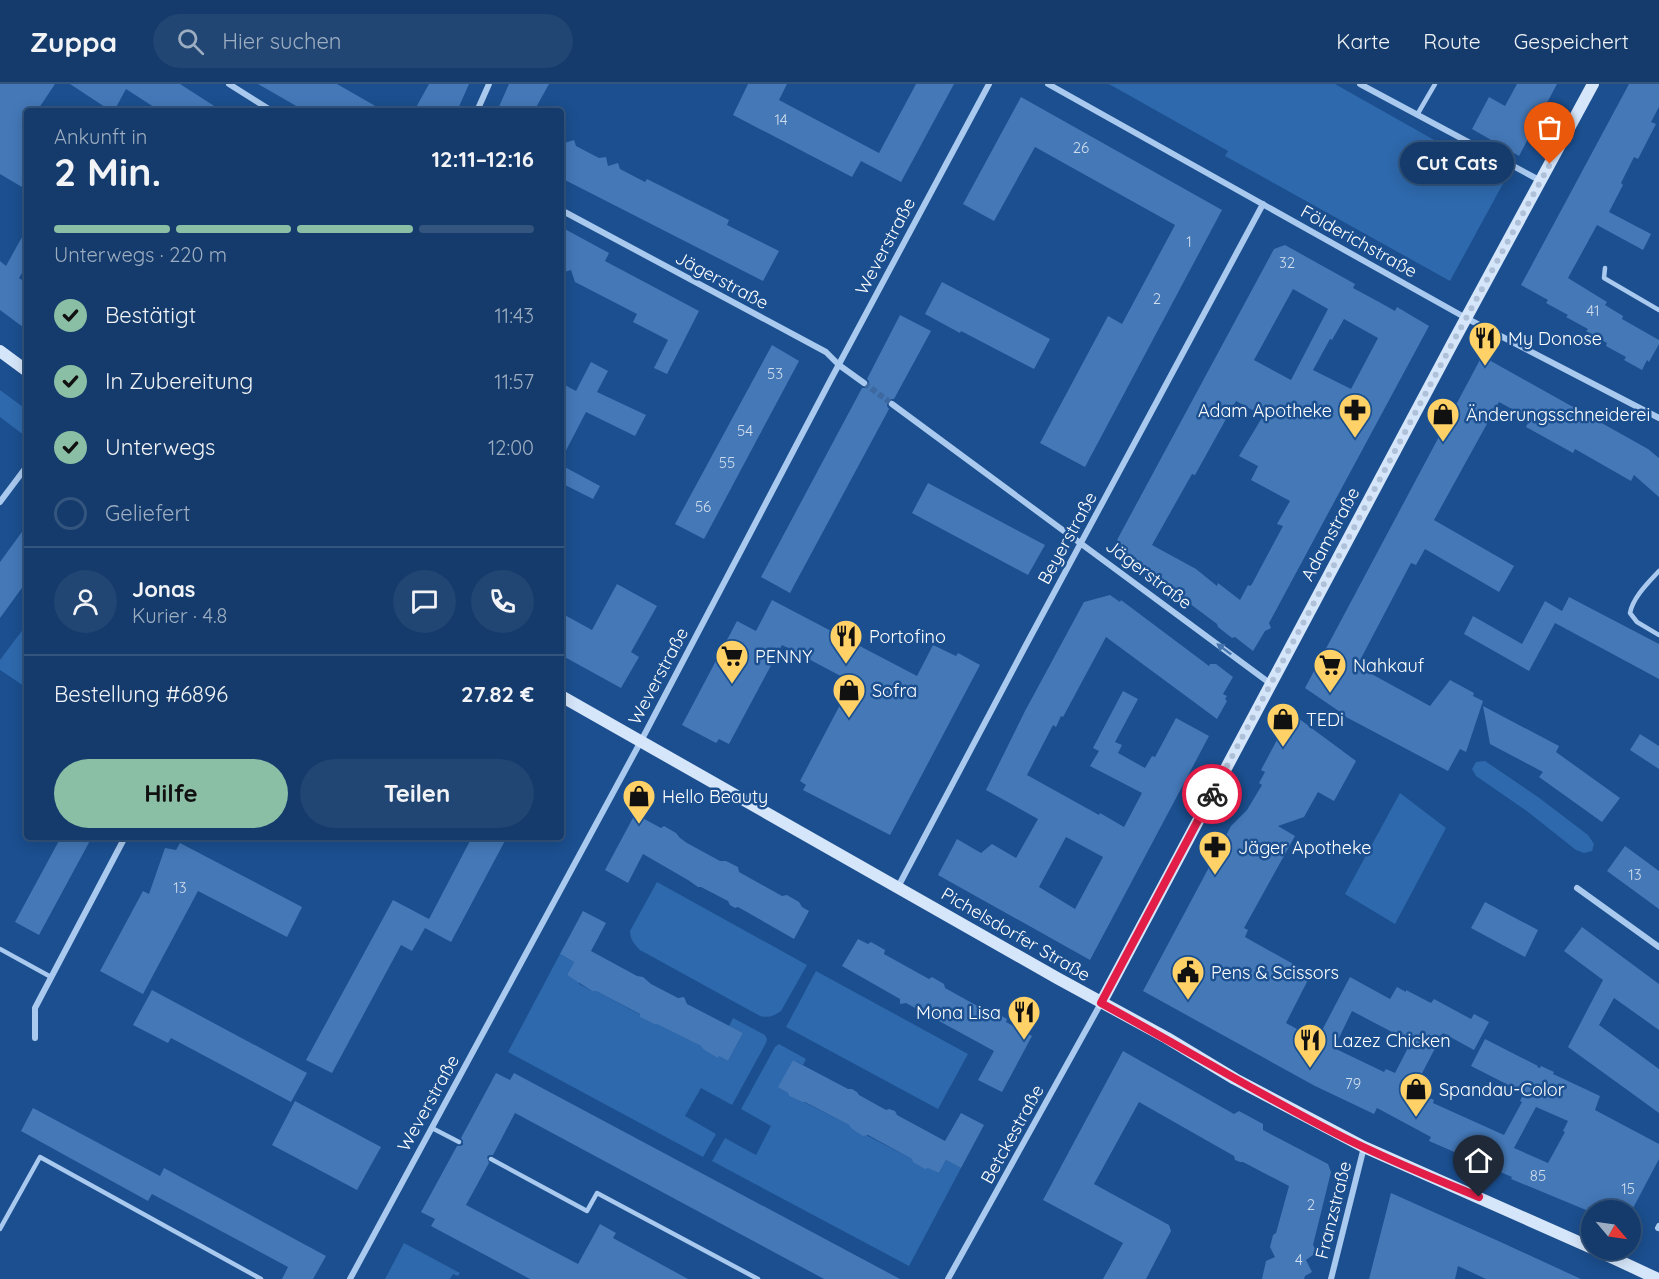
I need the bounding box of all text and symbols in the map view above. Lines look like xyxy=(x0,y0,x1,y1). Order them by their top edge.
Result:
search box xyxy=(153,14,573,68)
text: Zuppa xyxy=(30,24,117,59)
icon: search xyxy=(174,25,207,58)
text: Hier suchen xyxy=(222,27,342,55)
text: Karte xyxy=(1336,28,1390,54)
text: Route xyxy=(1423,28,1481,54)
text: Gespeichert xyxy=(1514,28,1629,54)
pin xyxy=(1524,102,1575,164)
house number: 14 xyxy=(774,110,788,129)
icon: bag xyxy=(1533,111,1566,144)
text: Ankunft in xyxy=(54,124,147,149)
house number: 26 xyxy=(1073,138,1089,157)
callout: Cut Cats xyxy=(1400,143,1514,185)
text: 12:11–12:16 xyxy=(432,145,534,173)
text: 2 Min. xyxy=(54,147,161,196)
text: Cut Cats xyxy=(1416,150,1498,175)
street label: Weverstraße xyxy=(850,193,920,299)
street label: Földerichstraße xyxy=(1297,200,1421,282)
house number: 1 xyxy=(1186,232,1192,251)
text: Unterwegs · 220 m xyxy=(54,242,227,267)
street label: Jägerstraße xyxy=(671,246,773,314)
house number: 32 xyxy=(1279,253,1295,272)
house number: 2 xyxy=(1153,289,1161,308)
icon: check xyxy=(54,299,87,332)
text: Bestätigt xyxy=(105,301,196,329)
house number: 41 xyxy=(1586,301,1600,320)
text: 11:43 xyxy=(494,303,534,328)
restaurant icon: My Donose xyxy=(1467,320,1503,367)
place label: My Donose xyxy=(1508,327,1602,350)
house number: 53 xyxy=(767,364,783,383)
icon: check xyxy=(54,365,87,398)
text: In Zubereitung xyxy=(105,367,253,395)
text: 11:57 xyxy=(494,369,534,394)
pharmacy icon: Adam Apotheke xyxy=(1337,392,1373,439)
shop icon: Änderungsschneiderei xyxy=(1425,396,1461,443)
place label: Adam Apotheke xyxy=(1198,399,1332,422)
place label: Änderungsschneiderei xyxy=(1466,403,1650,426)
house number: 54 xyxy=(737,421,753,440)
icon: check xyxy=(54,431,87,464)
text: Unterwegs xyxy=(105,433,215,461)
text: 12:00 xyxy=(488,435,534,460)
house number: 55 xyxy=(719,453,735,472)
street label: Adamstraße xyxy=(1296,483,1364,585)
street label: Beyerstraße xyxy=(1032,488,1102,588)
house number: 56 xyxy=(695,497,711,516)
text: Geliefert xyxy=(105,499,190,527)
street label: Jägerstraße xyxy=(1101,534,1197,614)
button: person xyxy=(54,570,117,633)
button: chat xyxy=(393,570,456,633)
button: phone xyxy=(471,570,534,633)
text: Jonas xyxy=(132,575,195,603)
text: Kurier · 4.8 xyxy=(132,603,227,628)
restaurant icon: Portofino xyxy=(828,618,864,665)
street label: Weverstraße xyxy=(623,623,693,729)
place label: Portofino xyxy=(869,625,946,648)
supermarket icon: PENNY xyxy=(714,638,750,685)
one-way arrow xyxy=(1217,643,1233,655)
place label: PENNY xyxy=(755,645,812,668)
supermarket icon: Nahkauf xyxy=(1312,647,1348,694)
place label: Nahkauf xyxy=(1353,654,1425,677)
shop icon: Sofra xyxy=(831,672,867,719)
place label: Sofra xyxy=(872,679,917,702)
text: Bestellung #6896 xyxy=(54,680,228,708)
text: 27.82 € xyxy=(461,680,534,708)
shop icon: TEDi xyxy=(1265,701,1301,748)
place label: TEDi xyxy=(1306,708,1344,731)
button: Hilfe xyxy=(54,759,288,828)
button: Teilen xyxy=(300,759,534,828)
courier xyxy=(1182,764,1242,824)
shop icon: Hello Beauty xyxy=(621,778,657,825)
icon: bike xyxy=(1196,778,1229,811)
place label: Hello Beauty xyxy=(662,785,768,808)
pharmacy icon: Jäger Apotheke xyxy=(1197,829,1233,876)
place label: Jäger Apotheke xyxy=(1238,836,1371,859)
house number: 13 xyxy=(1628,865,1642,884)
house number: 13 xyxy=(173,878,187,897)
street label: Pichelsdorfer Straße xyxy=(937,882,1095,986)
public building icon: Pens & Scissors xyxy=(1170,954,1206,1001)
place label: Pens & Scissors xyxy=(1211,961,1339,984)
restaurant icon: Mona Lisa xyxy=(1006,994,1042,1041)
place label: Mona Lisa xyxy=(916,1001,1001,1024)
restaurant icon: Lazez Chicken xyxy=(1292,1022,1328,1069)
place label: Lazez Chicken xyxy=(1333,1029,1451,1052)
street label: Weverstraße xyxy=(392,1051,464,1155)
shop icon: Spandau-Color xyxy=(1398,1071,1434,1118)
house number: 79 xyxy=(1345,1074,1361,1093)
place label: Spandau-Color xyxy=(1439,1078,1565,1101)
street label: Betckestraße xyxy=(975,1080,1049,1188)
pin xyxy=(1453,1135,1504,1197)
icon: home xyxy=(1462,1144,1495,1177)
street label: Franzstraße xyxy=(1310,1159,1356,1261)
house number: 85 xyxy=(1530,1166,1546,1185)
house number: 15 xyxy=(1621,1179,1635,1198)
house number: 2 xyxy=(1307,1195,1315,1214)
north arrow xyxy=(1581,1200,1641,1260)
map controls xyxy=(1581,1200,1641,1260)
house number: 4 xyxy=(1295,1250,1303,1269)

